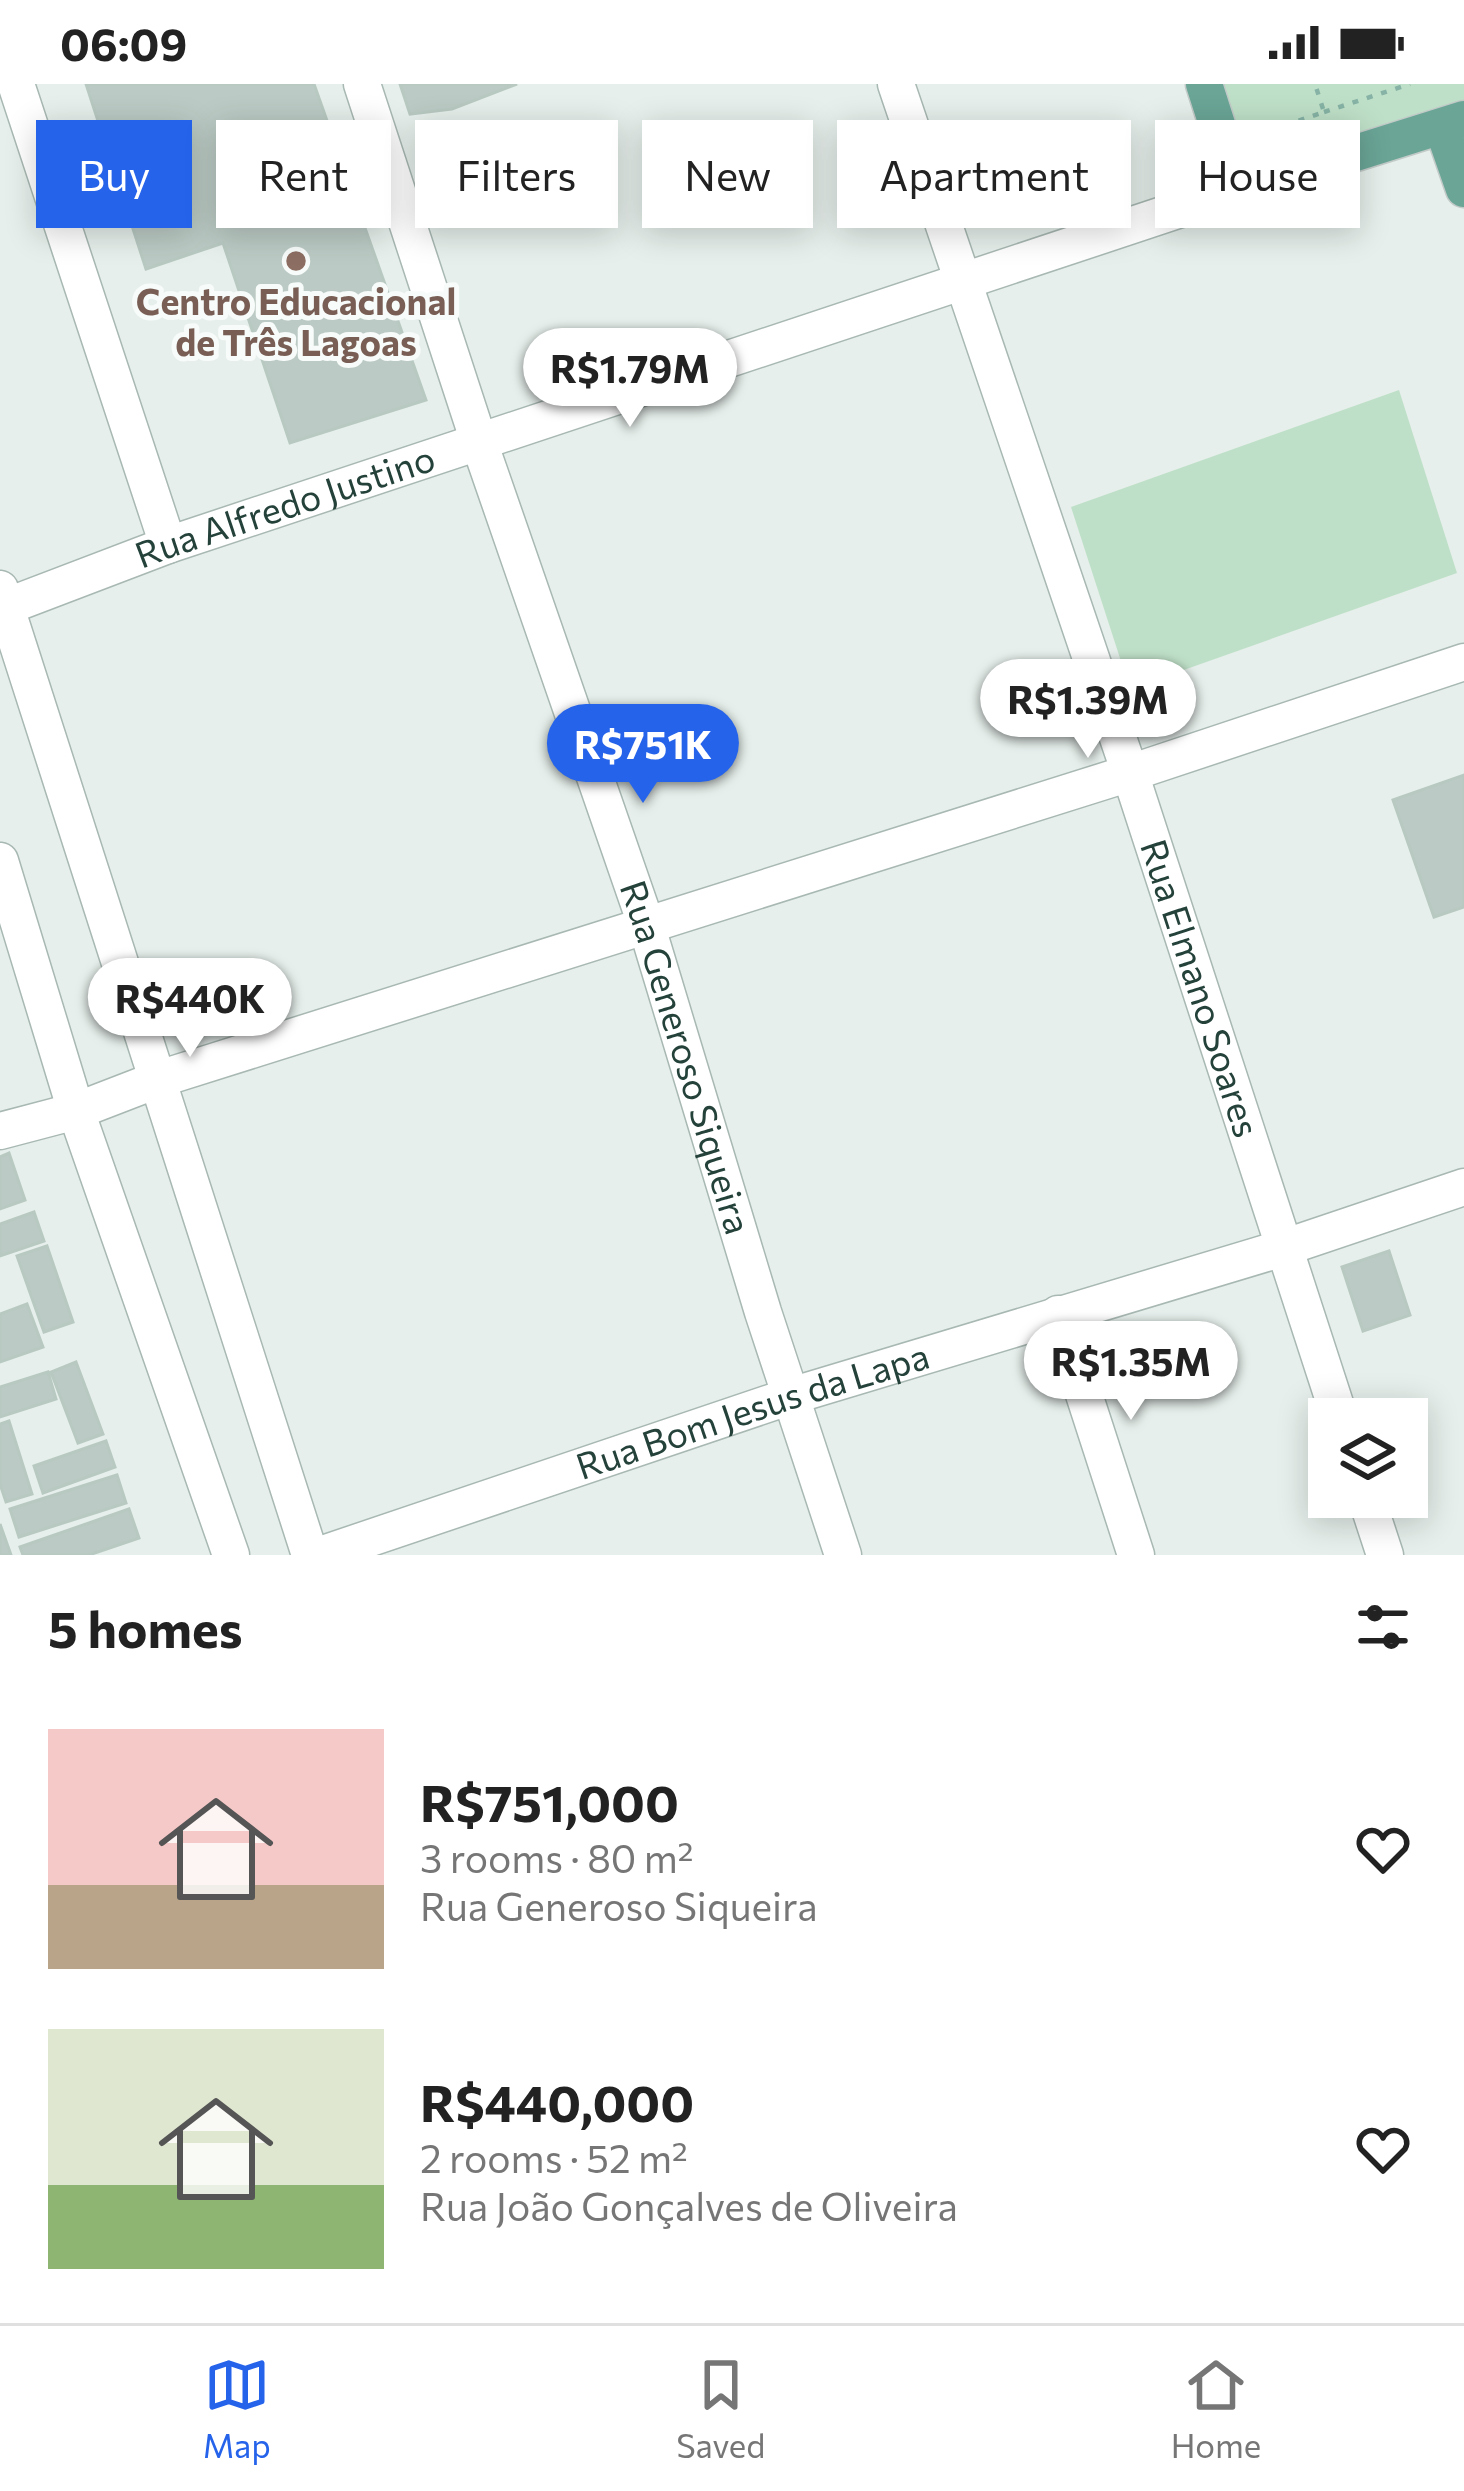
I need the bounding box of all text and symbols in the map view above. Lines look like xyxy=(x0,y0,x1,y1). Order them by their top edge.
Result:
text: 06:09 xyxy=(60,15,187,70)
chip: Buy xyxy=(36,120,192,228)
chip: Rent xyxy=(216,120,391,228)
chip: Filters xyxy=(415,120,618,228)
chip: New xyxy=(642,120,813,228)
chip: Apartment xyxy=(837,120,1131,228)
chip: House xyxy=(1155,120,1360,228)
marker: Centro Educacional de Três Lagoas xyxy=(283,248,309,274)
place label: Centro Educacional de Três Lagoas xyxy=(136,278,456,363)
pin: R$1.79M xyxy=(519,328,741,430)
text: R$1.79M xyxy=(550,343,710,391)
street label: Rua Alfredo Justino xyxy=(128,434,440,576)
pin: R$1.39M xyxy=(977,659,1199,761)
text: R$1.39M xyxy=(1007,674,1169,722)
pin: R$751K xyxy=(545,704,741,806)
text: R$751K xyxy=(574,719,712,767)
street label: Rua Elmano Soares xyxy=(1133,833,1271,1142)
street label: Rua Generoso Siqueira xyxy=(613,874,762,1239)
pin: R$440K xyxy=(92,958,288,1060)
text: R$440K xyxy=(115,973,265,1021)
pin: R$1.35M xyxy=(1020,1321,1242,1423)
street label: Rua Bom Jesus da Lapa xyxy=(570,1332,934,1487)
text: R$1.35M xyxy=(1051,1336,1211,1384)
map controls xyxy=(1308,1398,1428,1518)
button: layers xyxy=(1308,1398,1428,1518)
icon: filters xyxy=(1350,1594,1416,1660)
text: 5 homes xyxy=(48,1596,243,1659)
text: R$751,000 xyxy=(420,1770,679,1833)
icon: home xyxy=(144,1777,288,1921)
icon: heart xyxy=(1350,1816,1416,1882)
text: 3 rooms · 80 m² xyxy=(420,1833,693,1881)
text: Rua Generoso Siqueira xyxy=(420,1881,818,1929)
text: R$440,000 xyxy=(420,2070,694,2133)
icon: home xyxy=(144,2077,288,2221)
icon: heart xyxy=(1350,2116,1416,2182)
text: 2 rooms · 52 m² xyxy=(420,2133,688,2181)
text: Rua João Gonçalves de Oliveira xyxy=(420,2181,958,2229)
tab: Map xyxy=(203,2352,271,2465)
tab: Saved xyxy=(676,2352,765,2465)
tab: Home xyxy=(1171,2352,1261,2465)

